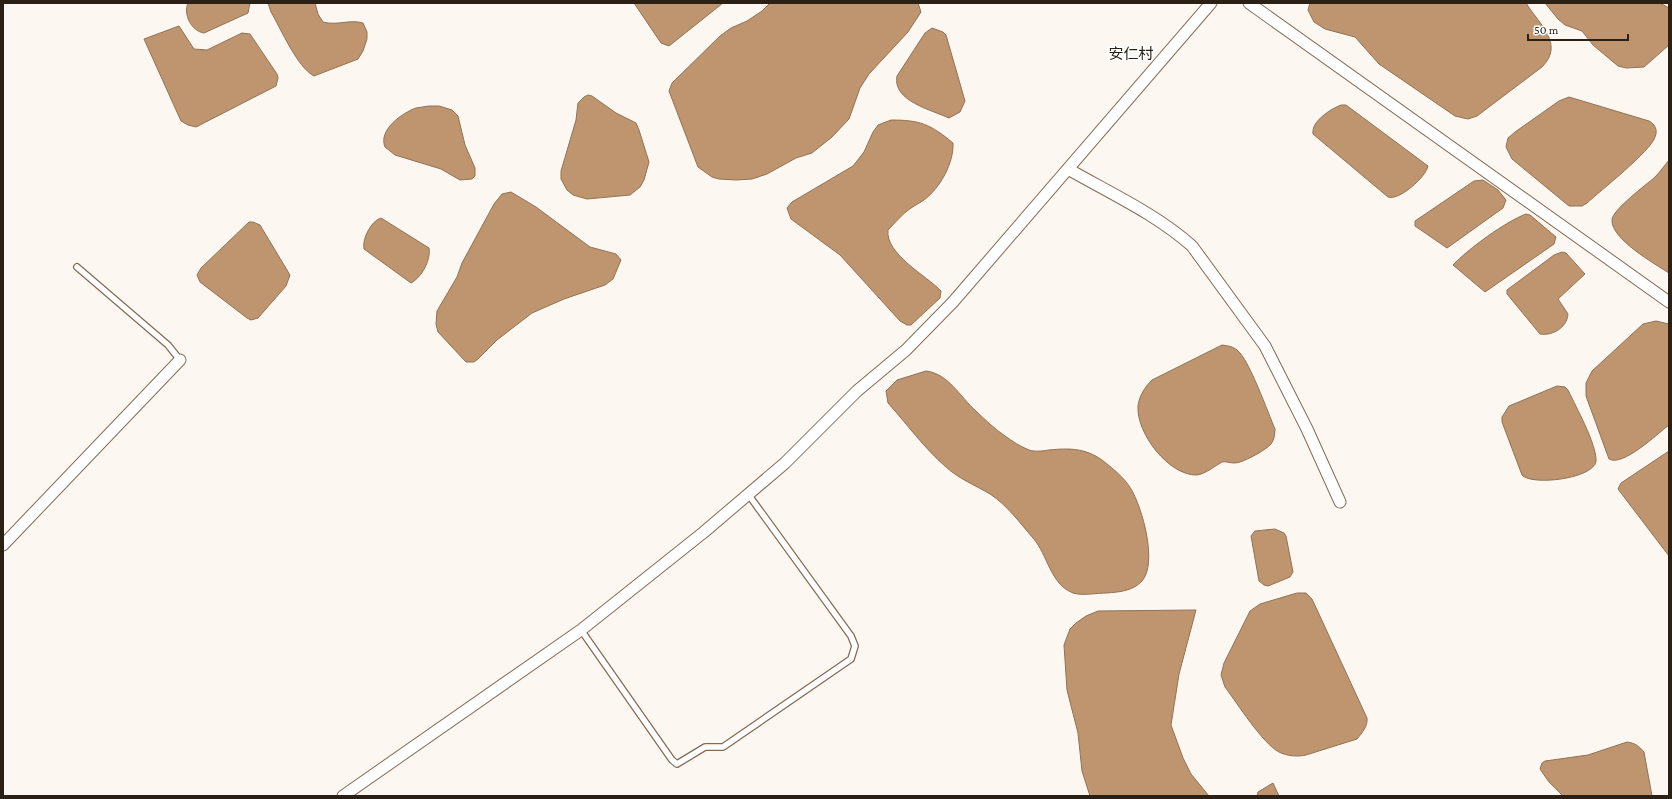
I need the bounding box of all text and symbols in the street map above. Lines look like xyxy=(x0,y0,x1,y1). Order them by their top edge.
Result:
scale bar xyxy=(1528,16,1628,42)
text: 50 m xyxy=(1534,23,1559,37)
district label: 安仁村 xyxy=(1108,45,1154,62)

